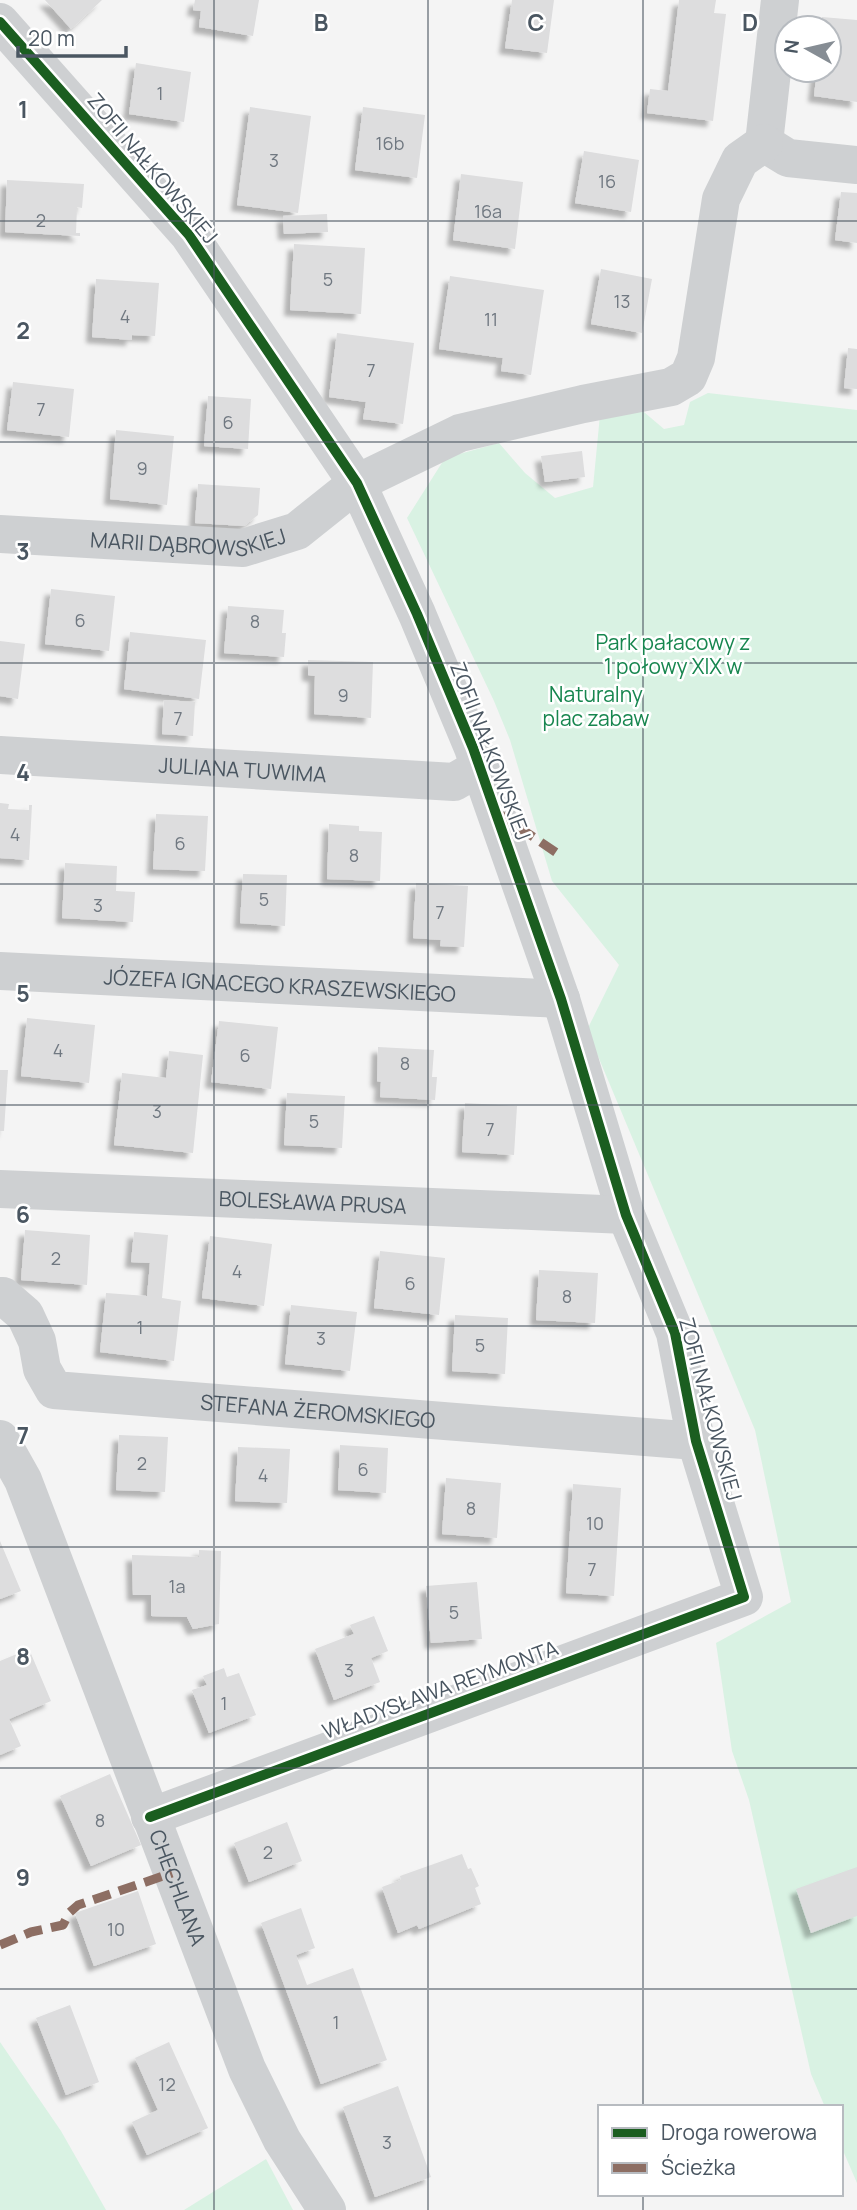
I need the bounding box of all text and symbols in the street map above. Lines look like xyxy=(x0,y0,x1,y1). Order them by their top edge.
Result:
text: B xyxy=(314,6,328,38)
text: C xyxy=(528,6,545,38)
text: D xyxy=(742,6,758,38)
scale bar xyxy=(18,14,126,58)
north arrow xyxy=(773,14,843,84)
text: 20 m xyxy=(28,24,75,52)
text: N xyxy=(777,38,805,55)
house number: 1 xyxy=(156,81,164,105)
street label: ZOFII NAŁKOWSKIEJ xyxy=(82,87,224,249)
text: 1 xyxy=(18,93,28,125)
house number: 16b xyxy=(376,131,404,155)
house number: 3 xyxy=(269,148,279,172)
house number: 16 xyxy=(598,169,616,193)
house number: 16a xyxy=(474,199,502,223)
house number: 2 xyxy=(36,208,46,232)
house number: 5 xyxy=(323,267,333,291)
house number: 13 xyxy=(614,289,630,313)
house number: 4 xyxy=(120,304,130,328)
house number: 11 xyxy=(484,307,498,331)
text: 2 xyxy=(16,314,30,346)
house number: 7 xyxy=(366,358,376,382)
house number: 7 xyxy=(36,397,46,421)
house number: 6 xyxy=(222,410,234,434)
house number: 9 xyxy=(136,456,148,480)
street label: MARII DĄBROWSKIEJ xyxy=(89,521,289,562)
text: 3 xyxy=(16,535,30,567)
house number: 6 xyxy=(74,608,86,632)
house number: 8 xyxy=(250,609,260,633)
park label: Park pałacowy z 1 połowy XIX w xyxy=(595,628,751,680)
street label: ZOFII NAŁKOWSKIEJ xyxy=(444,658,538,844)
park label: Naturalny plac zabaw xyxy=(543,680,649,732)
house number: 9 xyxy=(337,683,349,707)
house number: 7 xyxy=(173,706,183,730)
street label: JULIANA TUWIMA xyxy=(158,750,327,788)
text: 4 xyxy=(16,756,30,788)
house number: 4 xyxy=(10,822,20,846)
house number: 6 xyxy=(174,831,186,855)
house number: 8 xyxy=(349,843,359,867)
house number: 5 xyxy=(259,887,269,911)
house number: 3 xyxy=(93,893,103,917)
house number: 7 xyxy=(435,900,445,924)
street label: JÓZEFA IGNACEGO KRASZEWSKIEGO xyxy=(103,962,456,1008)
text: 5 xyxy=(16,977,30,1009)
house number: 4 xyxy=(53,1038,63,1062)
house number: 6 xyxy=(239,1043,251,1067)
house number: 8 xyxy=(400,1051,410,1075)
house number: 3 xyxy=(152,1099,162,1123)
house number: 5 xyxy=(309,1109,319,1133)
house number: 7 xyxy=(485,1117,495,1141)
street label: BOLESŁAWA PRUSA xyxy=(218,1184,407,1220)
text: 6 xyxy=(16,1198,30,1230)
house number: 2 xyxy=(51,1246,61,1270)
house number: 4 xyxy=(232,1259,242,1283)
house number: 6 xyxy=(404,1271,416,1295)
house number: 8 xyxy=(562,1284,572,1308)
street label: ZOFII NAŁKOWSKIEJ xyxy=(673,1314,749,1504)
house number: 1 xyxy=(136,1315,144,1339)
house number: 3 xyxy=(316,1326,326,1350)
house number: 5 xyxy=(475,1333,485,1357)
street label: STEFANA ŻEROMSKIEGO xyxy=(199,1388,436,1434)
text: 7 xyxy=(17,1419,29,1451)
house number: 2 xyxy=(137,1451,147,1475)
house number: 6 xyxy=(357,1457,369,1481)
house number: 4 xyxy=(258,1463,268,1487)
house number: 8 xyxy=(466,1496,476,1520)
house number: 10 xyxy=(586,1511,604,1535)
house number: 7 xyxy=(587,1557,597,1581)
house number: 1a xyxy=(168,1574,186,1598)
house number: 5 xyxy=(449,1600,459,1624)
street label: WŁADYSŁAWA REYMONTA xyxy=(318,1633,562,1745)
text: 8 xyxy=(16,1640,30,1672)
house number: 3 xyxy=(344,1658,354,1682)
house number: 1 xyxy=(220,1691,228,1715)
house number: 8 xyxy=(95,1808,105,1832)
street label: CHECHLANA xyxy=(143,1826,213,1950)
house number: 2 xyxy=(263,1840,273,1864)
text: 9 xyxy=(16,1861,30,1893)
house number: 10 xyxy=(107,1917,125,1941)
house number: 1 xyxy=(332,2010,340,2034)
house number: 12 xyxy=(158,2072,176,2096)
legend xyxy=(598,2105,843,2196)
text: Droga rowerowa xyxy=(661,2118,817,2146)
house number: 3 xyxy=(382,2130,392,2154)
text: Ścieżka xyxy=(661,2153,736,2181)

